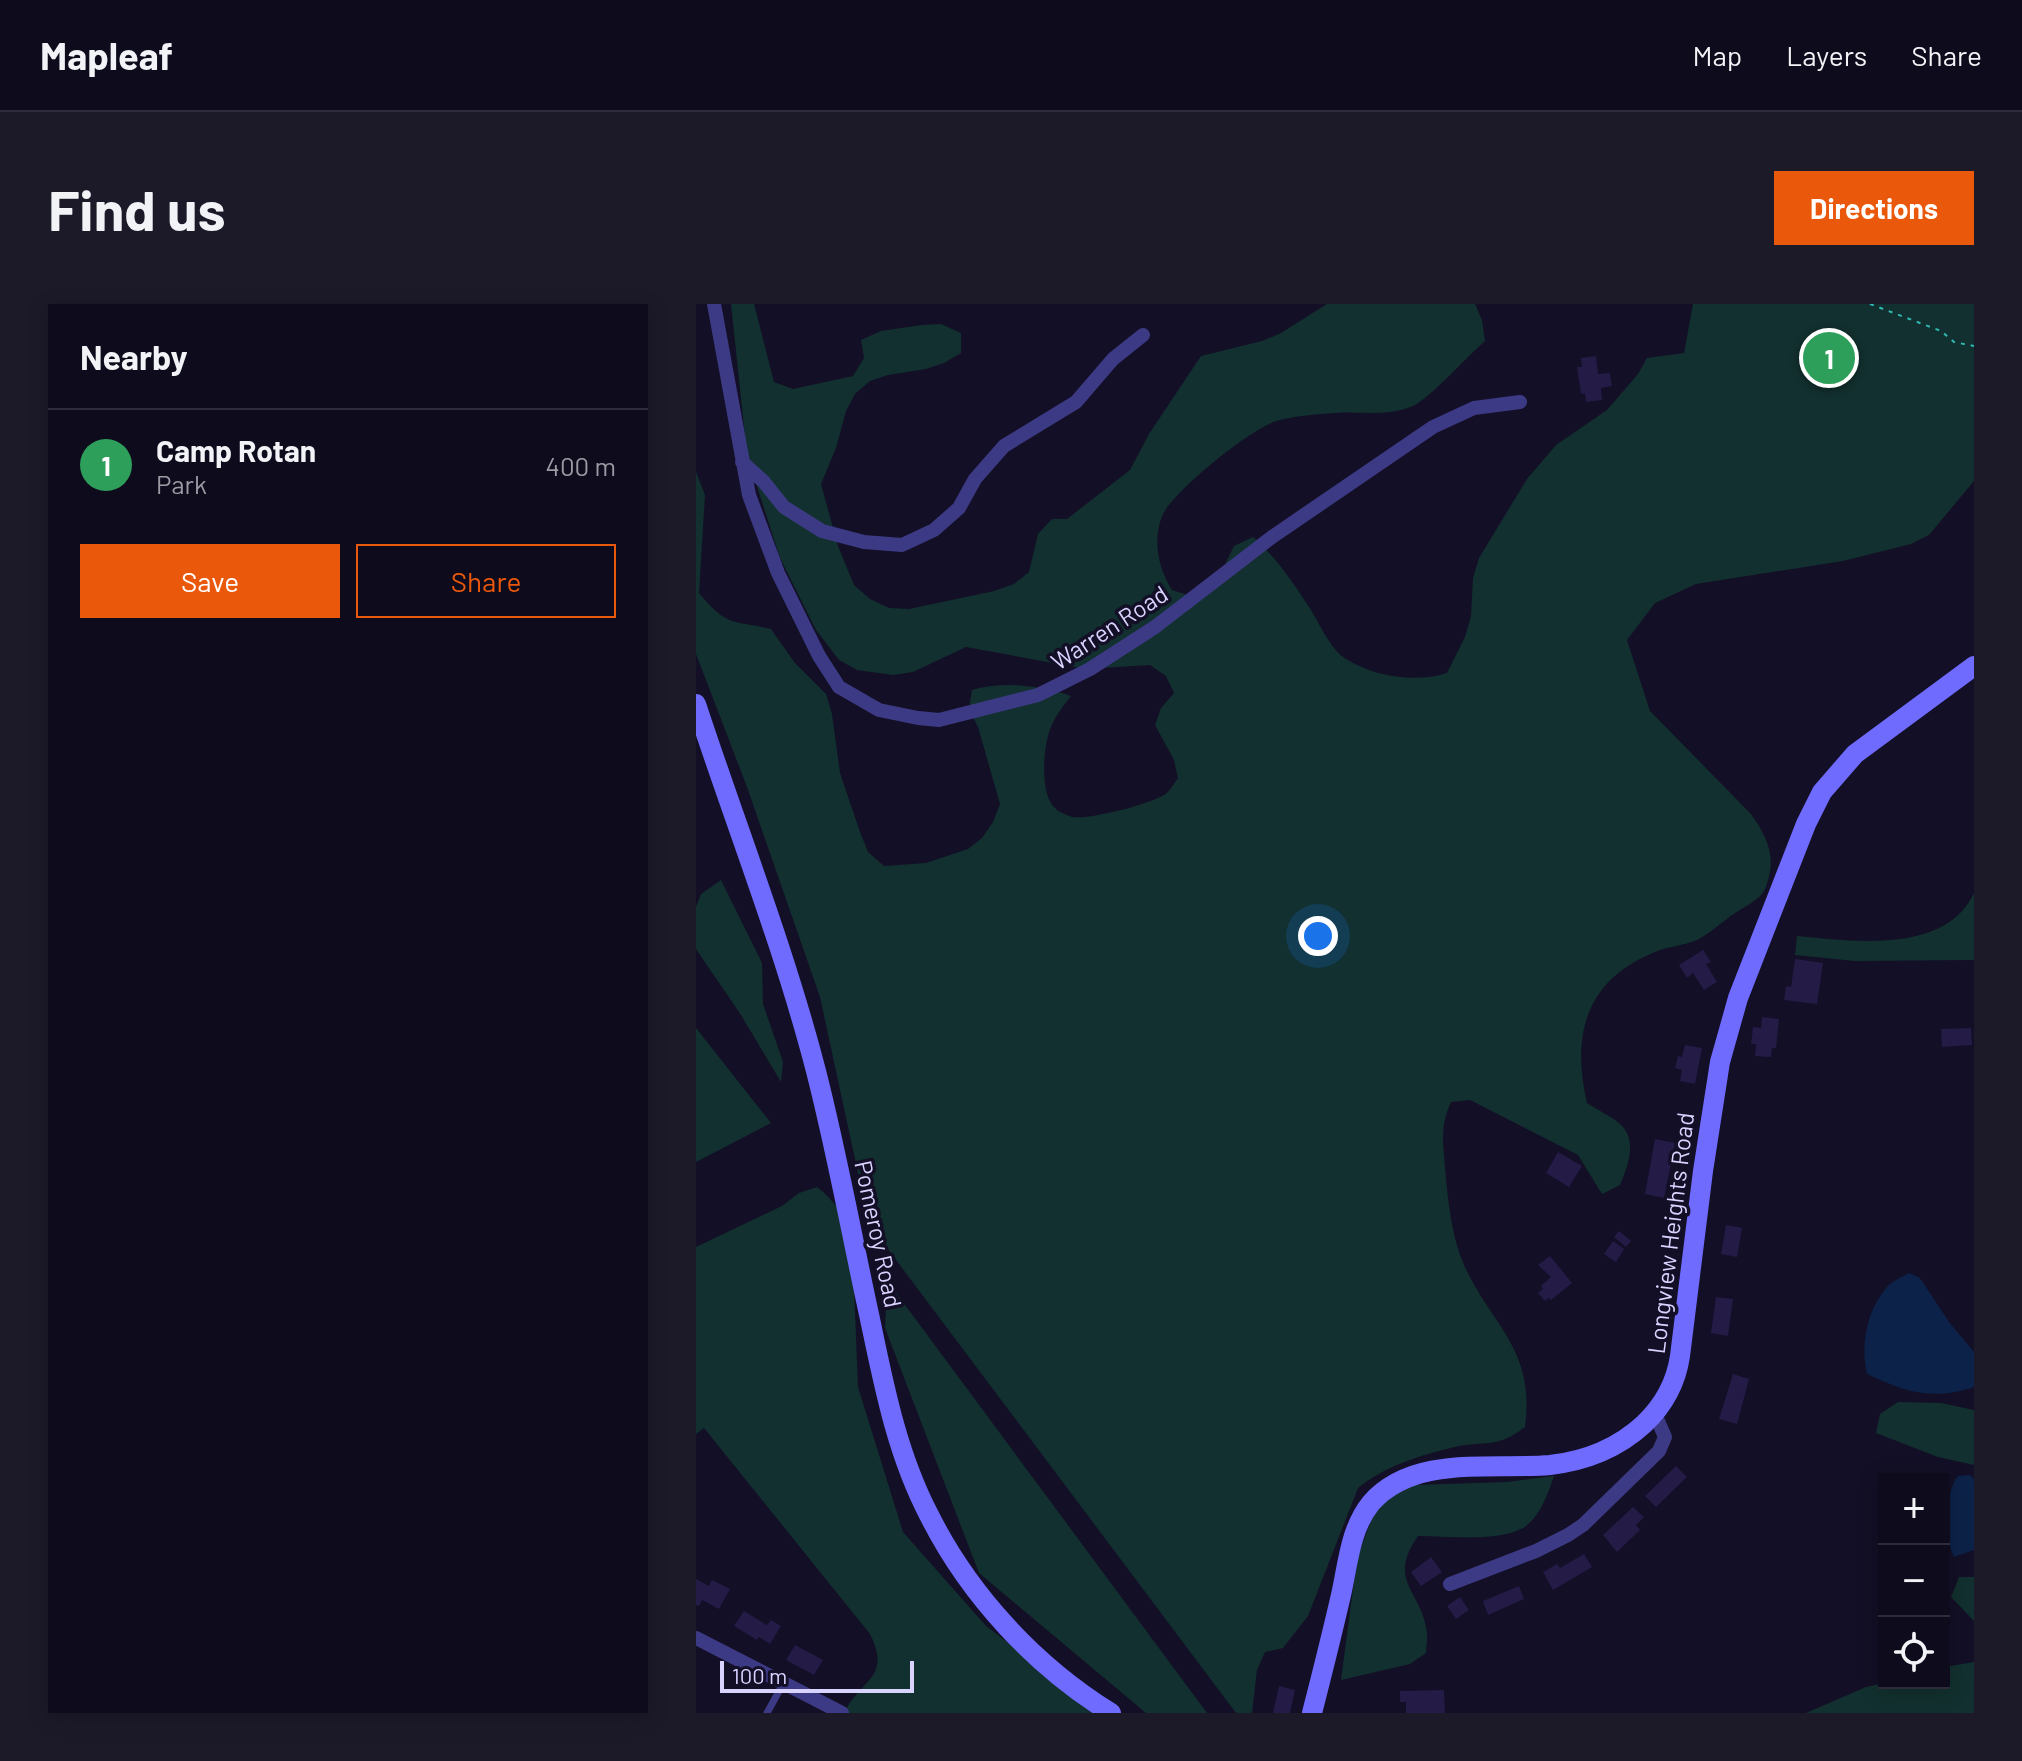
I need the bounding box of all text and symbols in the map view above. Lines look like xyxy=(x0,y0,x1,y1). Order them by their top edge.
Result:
text: Mapleaf xyxy=(40,32,173,78)
text: Map xyxy=(1692,38,1742,72)
text: Layers xyxy=(1786,38,1867,72)
text: Share xyxy=(1911,38,1982,72)
button: Directions xyxy=(1774,171,1974,245)
text: Find us xyxy=(48,175,226,242)
pin: 1 xyxy=(1803,328,1855,388)
text: Nearby xyxy=(80,336,188,377)
text: Camp Rotan xyxy=(156,432,316,468)
text: 1 xyxy=(101,450,111,481)
text: 400 m xyxy=(546,450,616,481)
text: Park xyxy=(156,468,207,499)
button: Save xyxy=(80,544,340,618)
button: Share xyxy=(356,544,616,618)
street label: Warren Road xyxy=(1045,579,1173,675)
your location xyxy=(1298,916,1338,956)
street label: Longview Heights Road xyxy=(1641,1111,1699,1355)
street label: Pomeroy Road xyxy=(849,1158,909,1310)
map controls xyxy=(1878,1473,1950,1689)
button: + xyxy=(1878,1473,1950,1545)
button: − xyxy=(1878,1545,1950,1617)
button: locate xyxy=(1878,1617,1950,1689)
scale bar xyxy=(720,1657,914,1693)
text: 100 m xyxy=(732,1662,787,1688)

